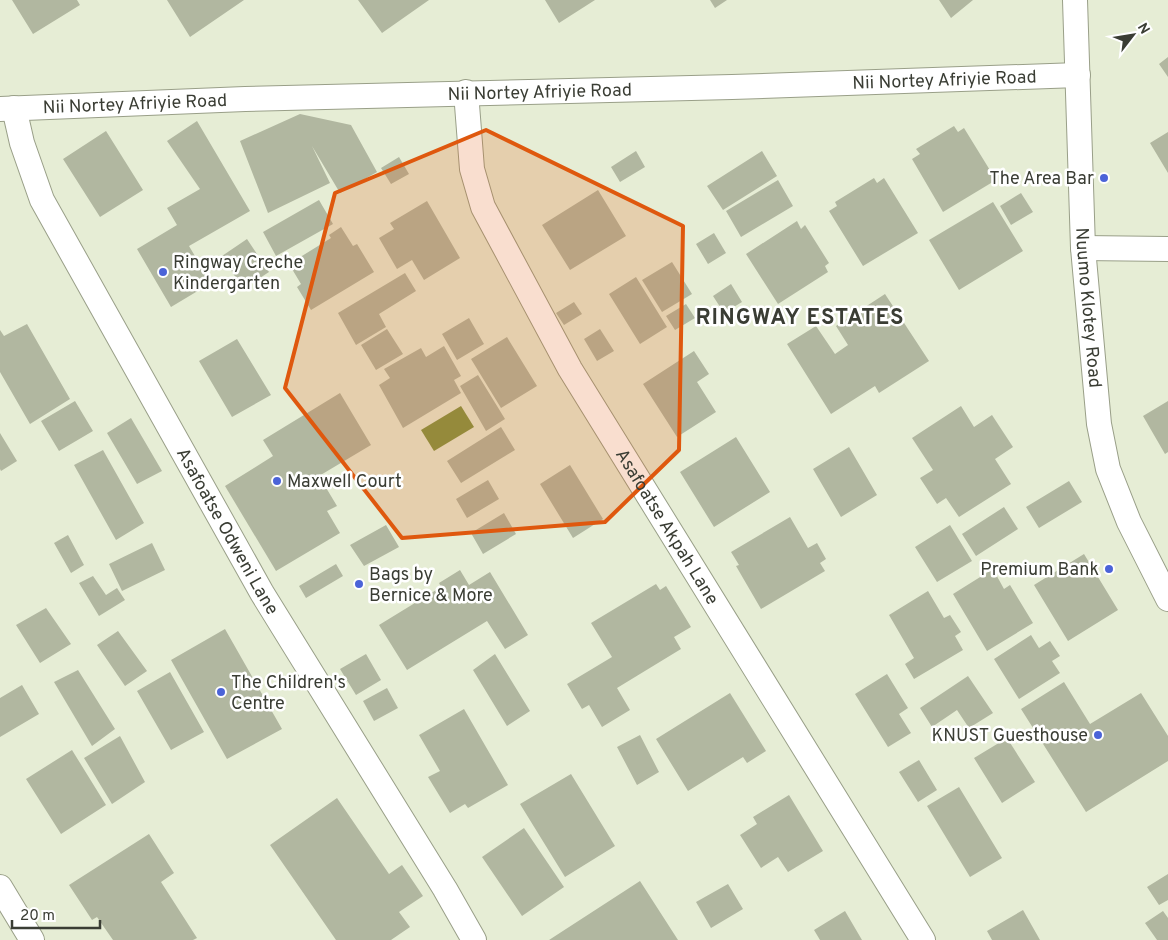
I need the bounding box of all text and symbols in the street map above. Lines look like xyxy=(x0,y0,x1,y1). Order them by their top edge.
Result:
north arrow xyxy=(1108,10,1158,60)
text: N xyxy=(1133,20,1153,38)
street label: Nii Nortey Afriyie Road xyxy=(852,66,1037,96)
street label: Nii Nortey Afriyie Road xyxy=(447,79,632,107)
street label: Nii Nortey Afriyie Road xyxy=(42,90,228,120)
place label: The Area Bar xyxy=(989,168,1094,191)
marker: The Area Bar xyxy=(1098,172,1110,184)
street label: Nuumo Klotey Road xyxy=(1069,227,1106,389)
place label: Ringway Creche Kindergarten xyxy=(173,252,303,296)
marker: Ringway Creche Kindergarten xyxy=(157,266,169,278)
district label: RINGWAY ESTATES xyxy=(695,305,905,332)
street label: Asafoatse Odweni Lane xyxy=(170,444,283,620)
street label: Asafoatse Akpah Lane xyxy=(609,445,723,610)
place label: Maxwell Court xyxy=(287,471,402,494)
marker: Maxwell Court xyxy=(271,475,283,487)
place label: Premium Bank xyxy=(980,559,1099,582)
marker: Premium Bank xyxy=(1103,563,1115,575)
place label: Bags by Bernice & More xyxy=(369,564,493,608)
marker: Bags by Bernice & More xyxy=(353,578,365,590)
place label: The Children's Centre xyxy=(231,672,346,716)
marker: The Children's Centre xyxy=(215,686,227,698)
place label: KNUST Guesthouse xyxy=(931,725,1088,748)
marker: KNUST Guesthouse xyxy=(1092,729,1104,741)
scale bar xyxy=(12,898,100,930)
text: 20 m xyxy=(20,907,55,926)

